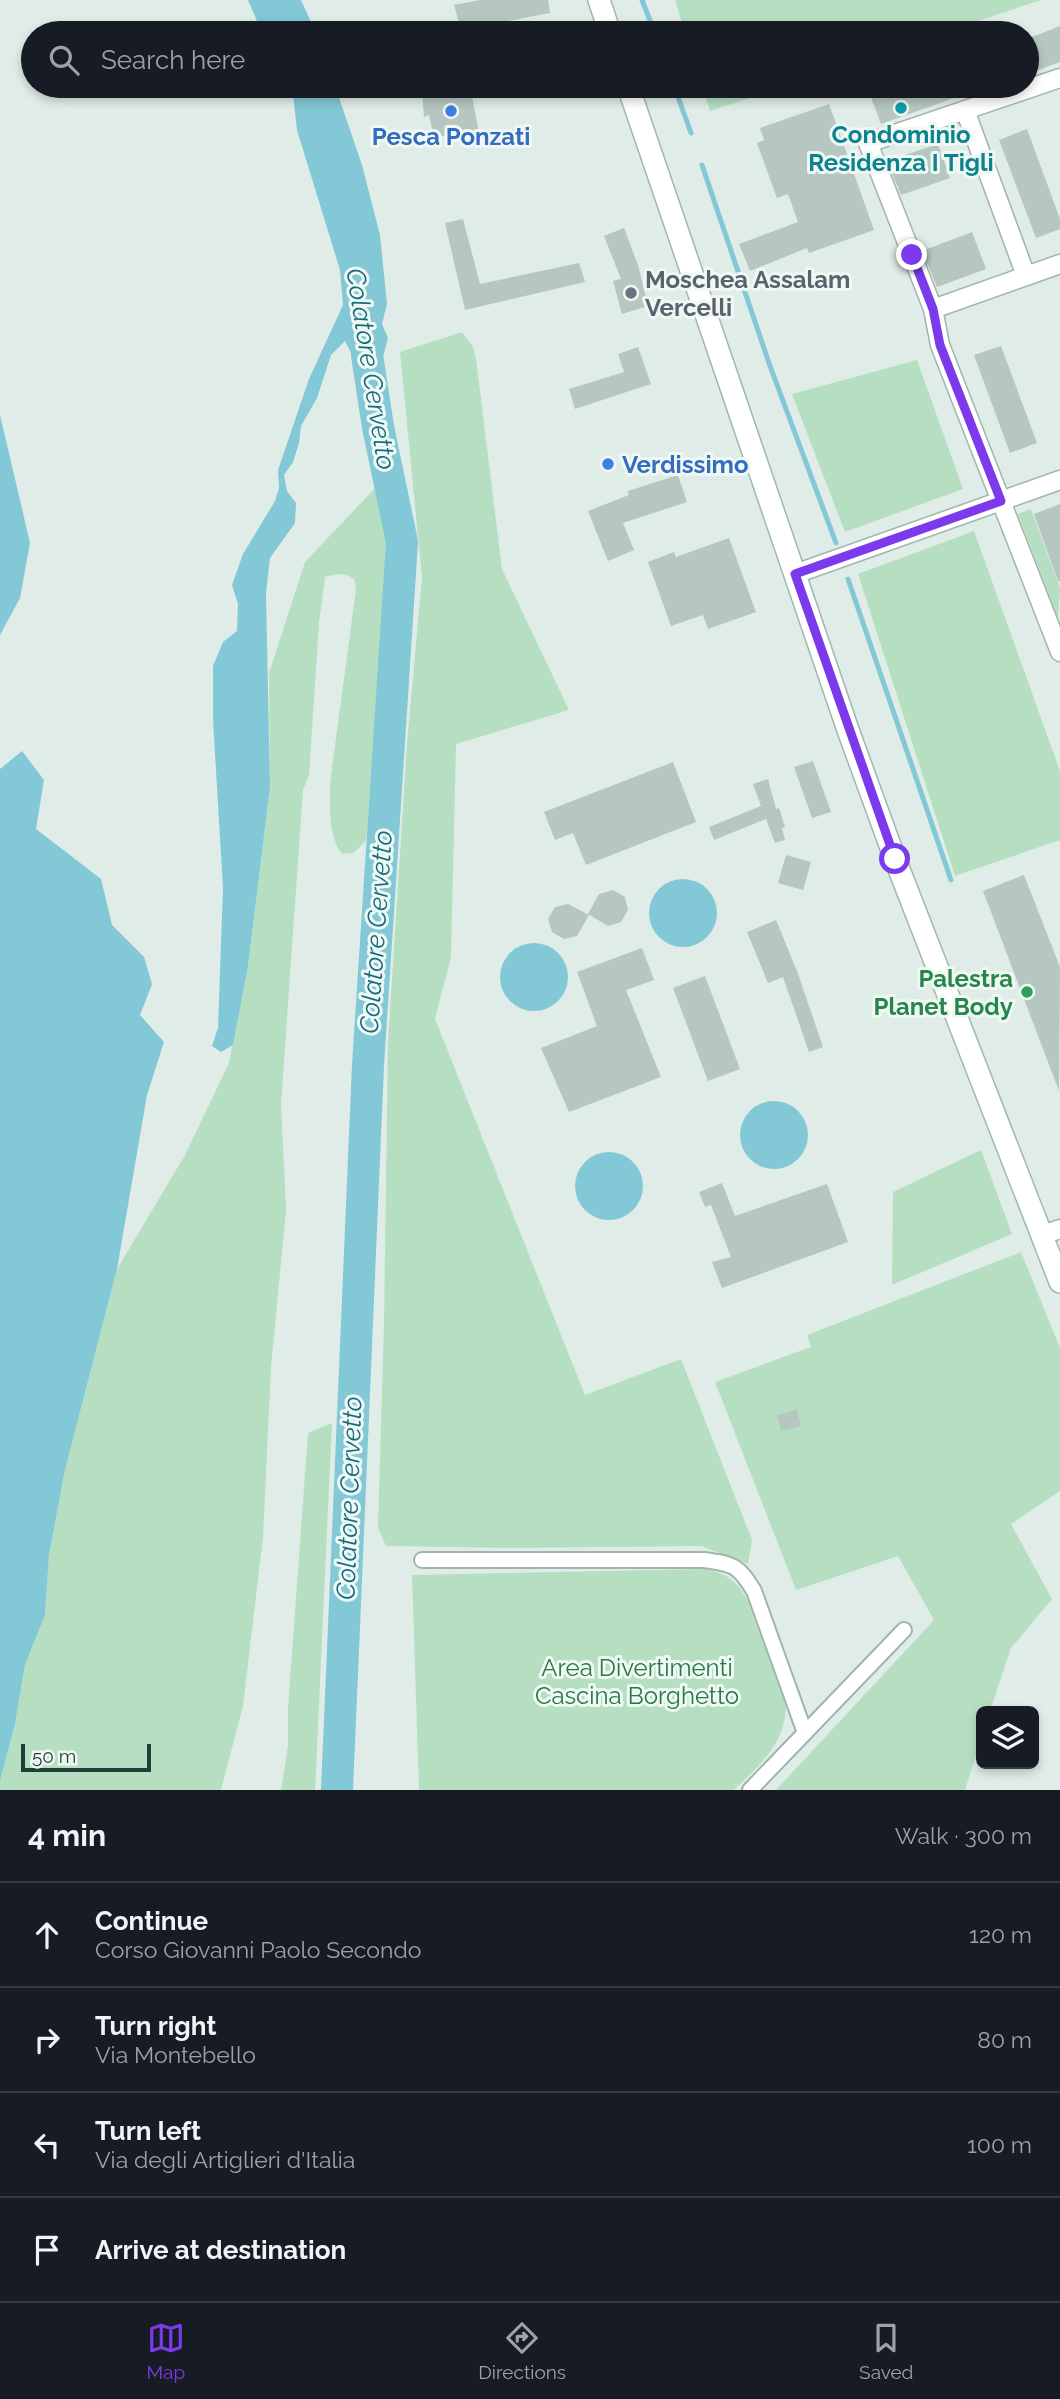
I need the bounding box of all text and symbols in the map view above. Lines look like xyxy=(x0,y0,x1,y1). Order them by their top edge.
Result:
search box xyxy=(21,21,1039,98)
icon: search xyxy=(45,41,83,79)
text: Search here xyxy=(101,45,245,75)
marker: Condominio Residenza I Tigli xyxy=(893,100,909,116)
marker: Pesca Ponzati xyxy=(443,103,459,119)
place label: Condominio Residenza I Tigli xyxy=(808,120,994,177)
place label: Pesca Ponzati xyxy=(372,122,530,151)
route end xyxy=(896,239,927,270)
place label: Moschea Assalam Vercelli xyxy=(645,265,850,322)
water label: Colatore Cervetto xyxy=(340,266,402,472)
marker: Moschea Assalam Vercelli xyxy=(623,285,639,301)
place label: Verdissimo xyxy=(622,450,748,479)
marker: Verdissimo xyxy=(600,456,616,472)
water label: Colatore Cervetto xyxy=(354,829,398,1035)
route start xyxy=(879,843,910,874)
place label: Palestra Planet Body xyxy=(873,964,1013,1021)
marker: Palestra Planet Body xyxy=(1019,984,1035,1000)
water label: Colatore Cervetto xyxy=(330,1396,368,1600)
park label: Area Divertimenti Cascina Borghetto xyxy=(535,1653,739,1710)
map controls xyxy=(976,1706,1039,1769)
button: layers xyxy=(976,1706,1039,1769)
scale bar xyxy=(21,1741,150,1773)
text: 50 m xyxy=(32,1745,76,1767)
text: 4 min xyxy=(28,1818,106,1853)
text: Walk · 300 m xyxy=(895,1822,1032,1849)
text: Continue xyxy=(95,1906,208,1936)
icon: ahead xyxy=(28,1916,66,1954)
text: 120 m xyxy=(969,1921,1032,1948)
text: Corso Giovanni Paolo Secondo xyxy=(95,1936,421,1963)
text: Turn right xyxy=(95,2011,216,2041)
icon: right xyxy=(28,2021,66,2059)
text: 80 m xyxy=(977,2026,1032,2053)
text: Via Montebello xyxy=(95,2041,256,2068)
text: Turn left xyxy=(95,2116,201,2146)
icon: left xyxy=(28,2126,66,2164)
text: 100 m xyxy=(967,2131,1032,2158)
text: Via degli Artiglieri d'Italia xyxy=(95,2146,355,2173)
icon: arrive xyxy=(28,2231,66,2269)
text: Arrive at destination xyxy=(95,2235,346,2265)
tab: Map xyxy=(147,2319,185,2383)
tab: Directions xyxy=(478,2319,566,2383)
tab: Saved xyxy=(859,2319,913,2383)

